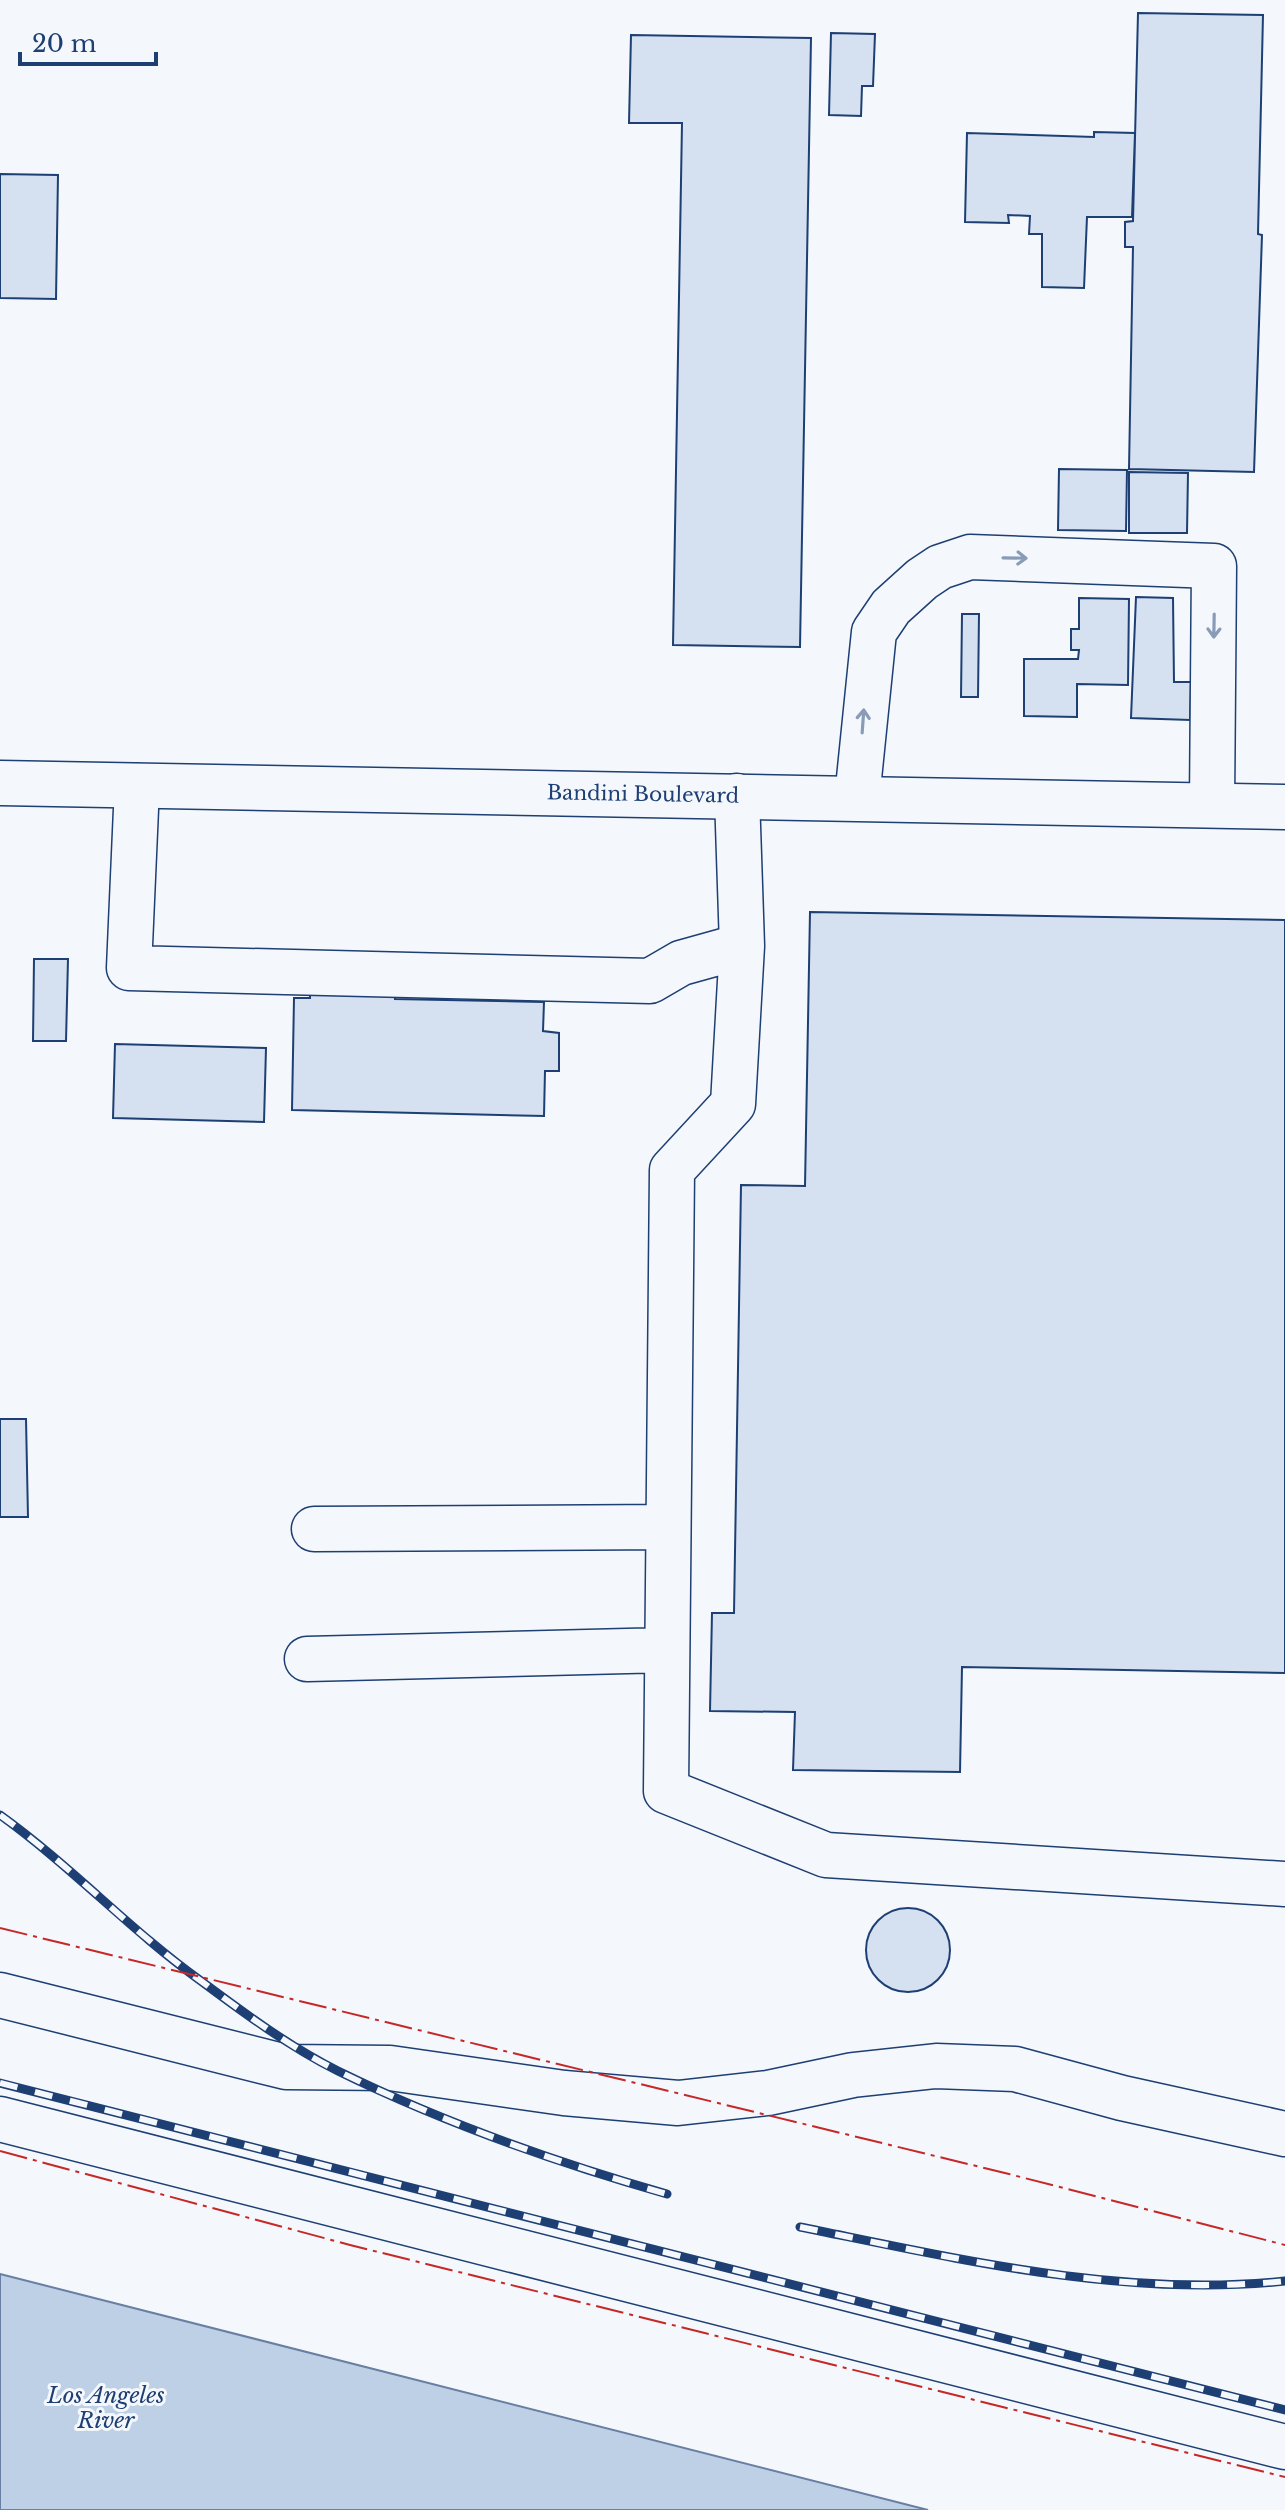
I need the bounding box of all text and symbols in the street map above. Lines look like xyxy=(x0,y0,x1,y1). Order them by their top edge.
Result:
scale bar xyxy=(20,16,156,66)
text: 20 m xyxy=(32,29,97,58)
one-way arrow xyxy=(1001,550,1028,566)
one-way arrow xyxy=(1206,612,1222,639)
one-way arrow xyxy=(856,708,871,735)
street label: Bandini Boulevard xyxy=(547,780,739,808)
water label: Los Angeles River xyxy=(46,2382,165,2434)

